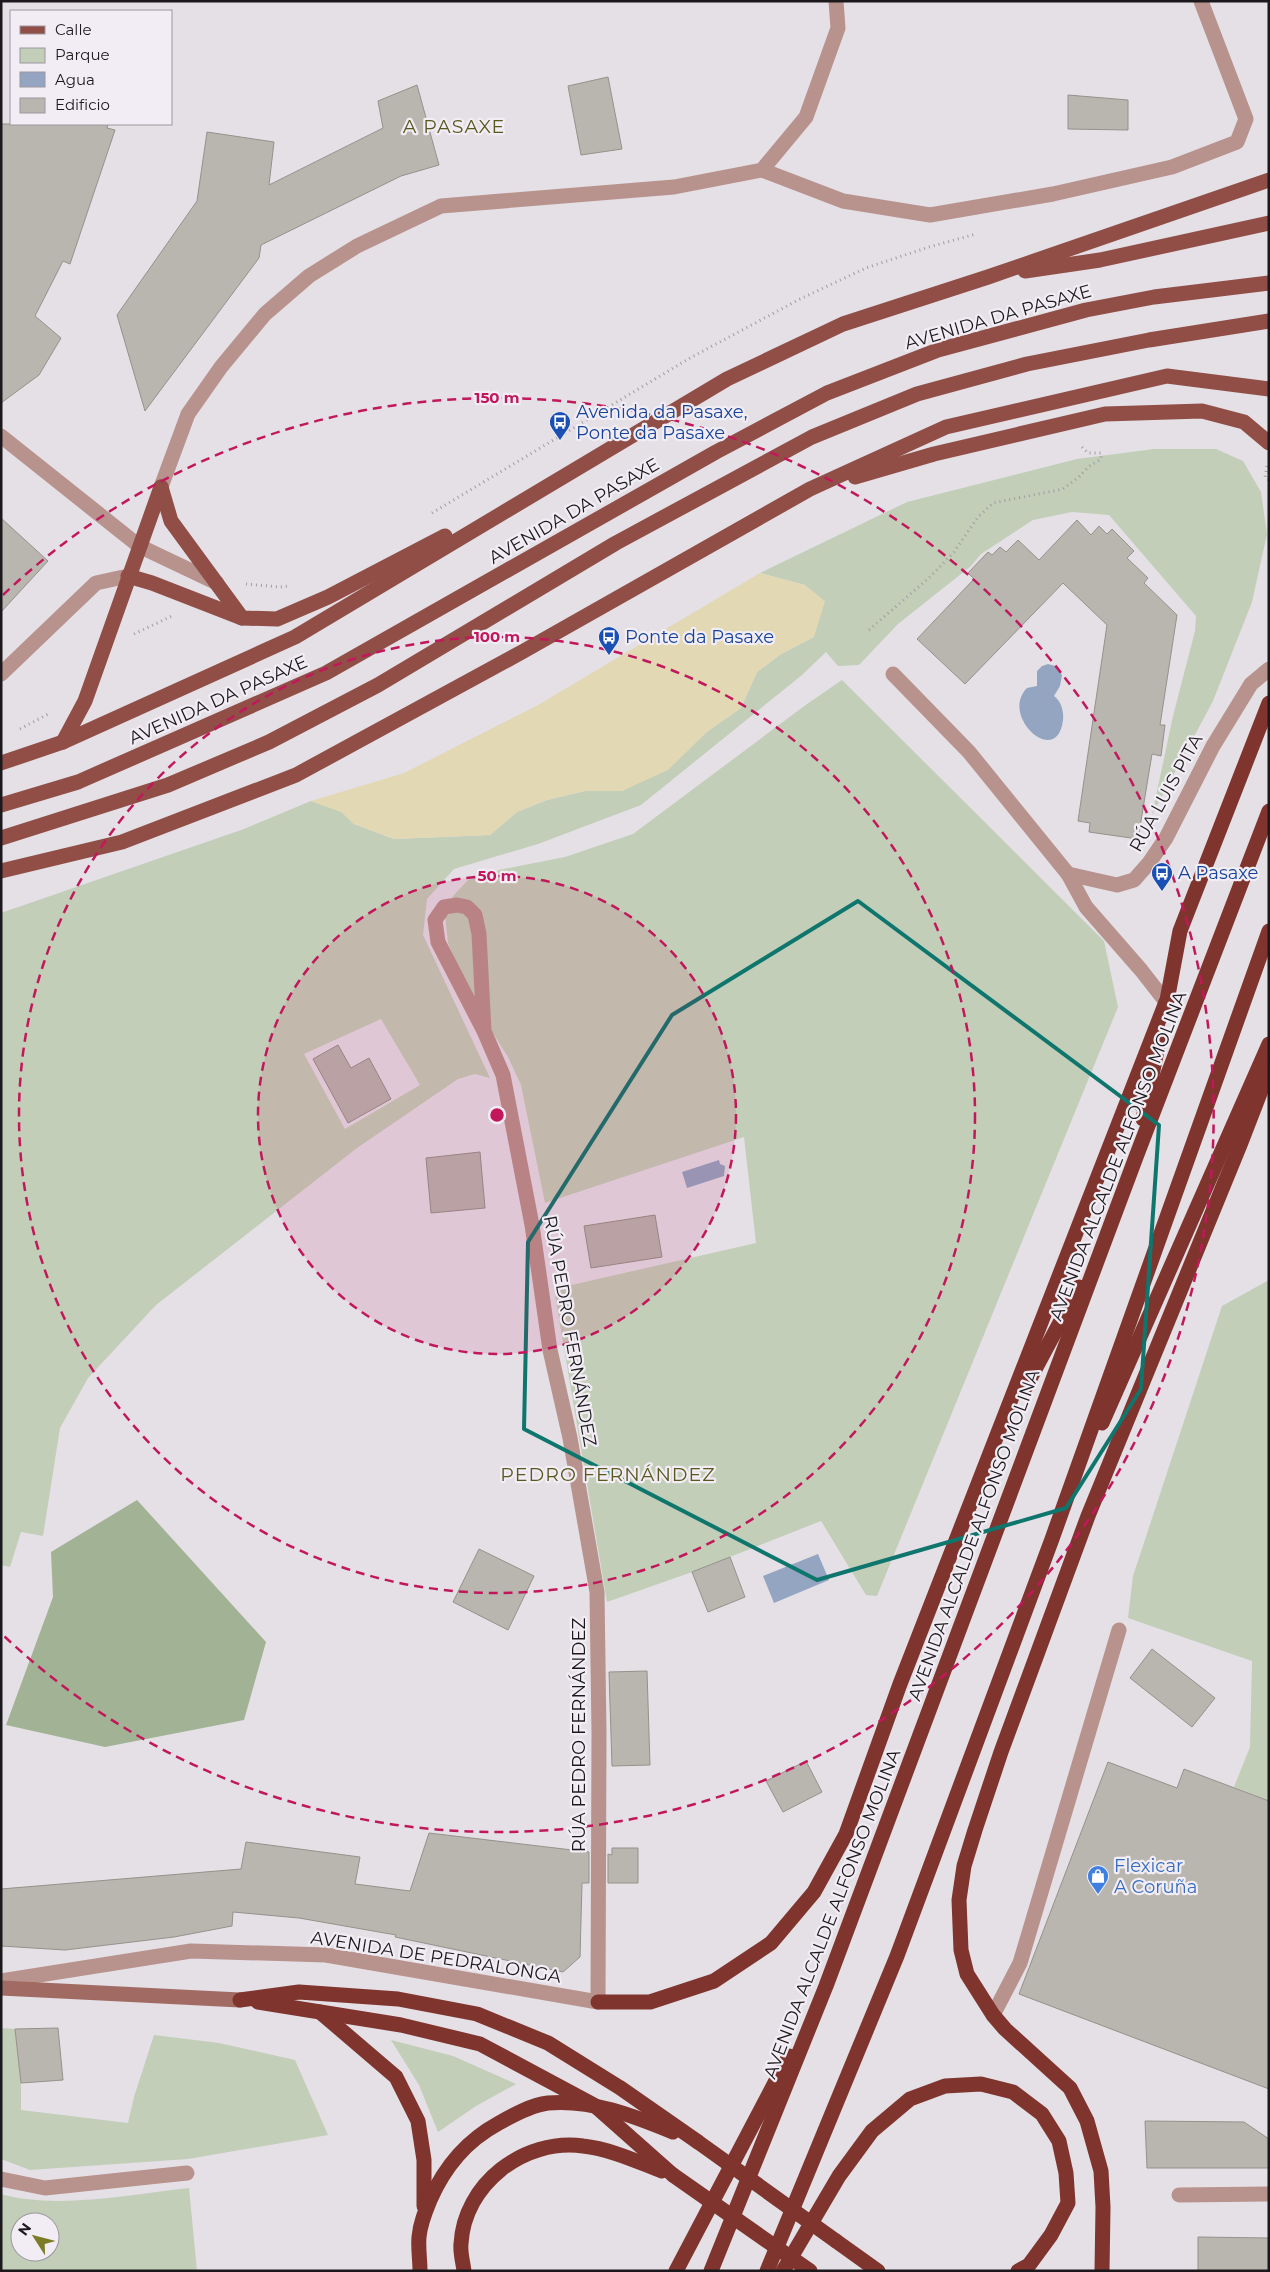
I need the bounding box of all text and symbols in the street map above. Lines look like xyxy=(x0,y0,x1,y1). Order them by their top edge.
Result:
legend xyxy=(10,10,172,125)
text: Calle xyxy=(55,20,92,39)
text: Parque xyxy=(55,45,110,64)
text: Agua xyxy=(55,70,95,89)
text: Edificio xyxy=(55,95,110,114)
district label: A PASAXE xyxy=(403,115,505,138)
street label: AVENIDA DA PASAXE xyxy=(902,280,1094,354)
text: 150 m xyxy=(475,388,519,407)
place label: Avenida da Pasaxe, Ponte da Pasaxe xyxy=(576,401,748,444)
bus stop icon: Avenida da Pasaxe, Ponte da Pasaxe xyxy=(548,410,572,441)
street label: AVENIDA DA PASAXE xyxy=(485,453,663,569)
bus stop icon: Ponte da Pasaxe xyxy=(597,625,621,656)
place label: Ponte da Pasaxe xyxy=(625,626,774,648)
text: 100 m xyxy=(474,627,520,646)
street label: AVENIDA DA PASAXE xyxy=(125,651,311,749)
street label: RÚA LUIS PITA xyxy=(1125,730,1207,856)
bus stop icon: A Pasaxe xyxy=(1150,861,1174,892)
place label: A Pasaxe xyxy=(1178,862,1259,884)
text: 50 m xyxy=(477,866,517,885)
street label: AVENIDA ALCALDE ALFONSO MOLINA xyxy=(1045,988,1191,1324)
centre of rings xyxy=(488,1106,506,1124)
street label: RÚA PEDRO FERNÁNDEZ xyxy=(539,1214,601,1449)
street label: AVENIDA ALCALDE ALFONSO MOLINA xyxy=(904,1366,1044,1704)
district label: PEDRO FERNÁNDEZ xyxy=(500,1463,716,1486)
street label: RÚA PEDRO FERNÁNDEZ xyxy=(568,1618,590,1852)
street label: AVENIDA ALCALDE ALFONSO MOLINA xyxy=(759,1746,905,2082)
place label: Flexicar A Coruña xyxy=(1114,1855,1197,1898)
shop icon: Flexicar A Coruña xyxy=(1086,1864,1110,1895)
street label: AVENIDA DE PEDRALONGA xyxy=(309,1926,563,1988)
north arrow xyxy=(10,2212,60,2262)
text: N xyxy=(14,2219,35,2239)

